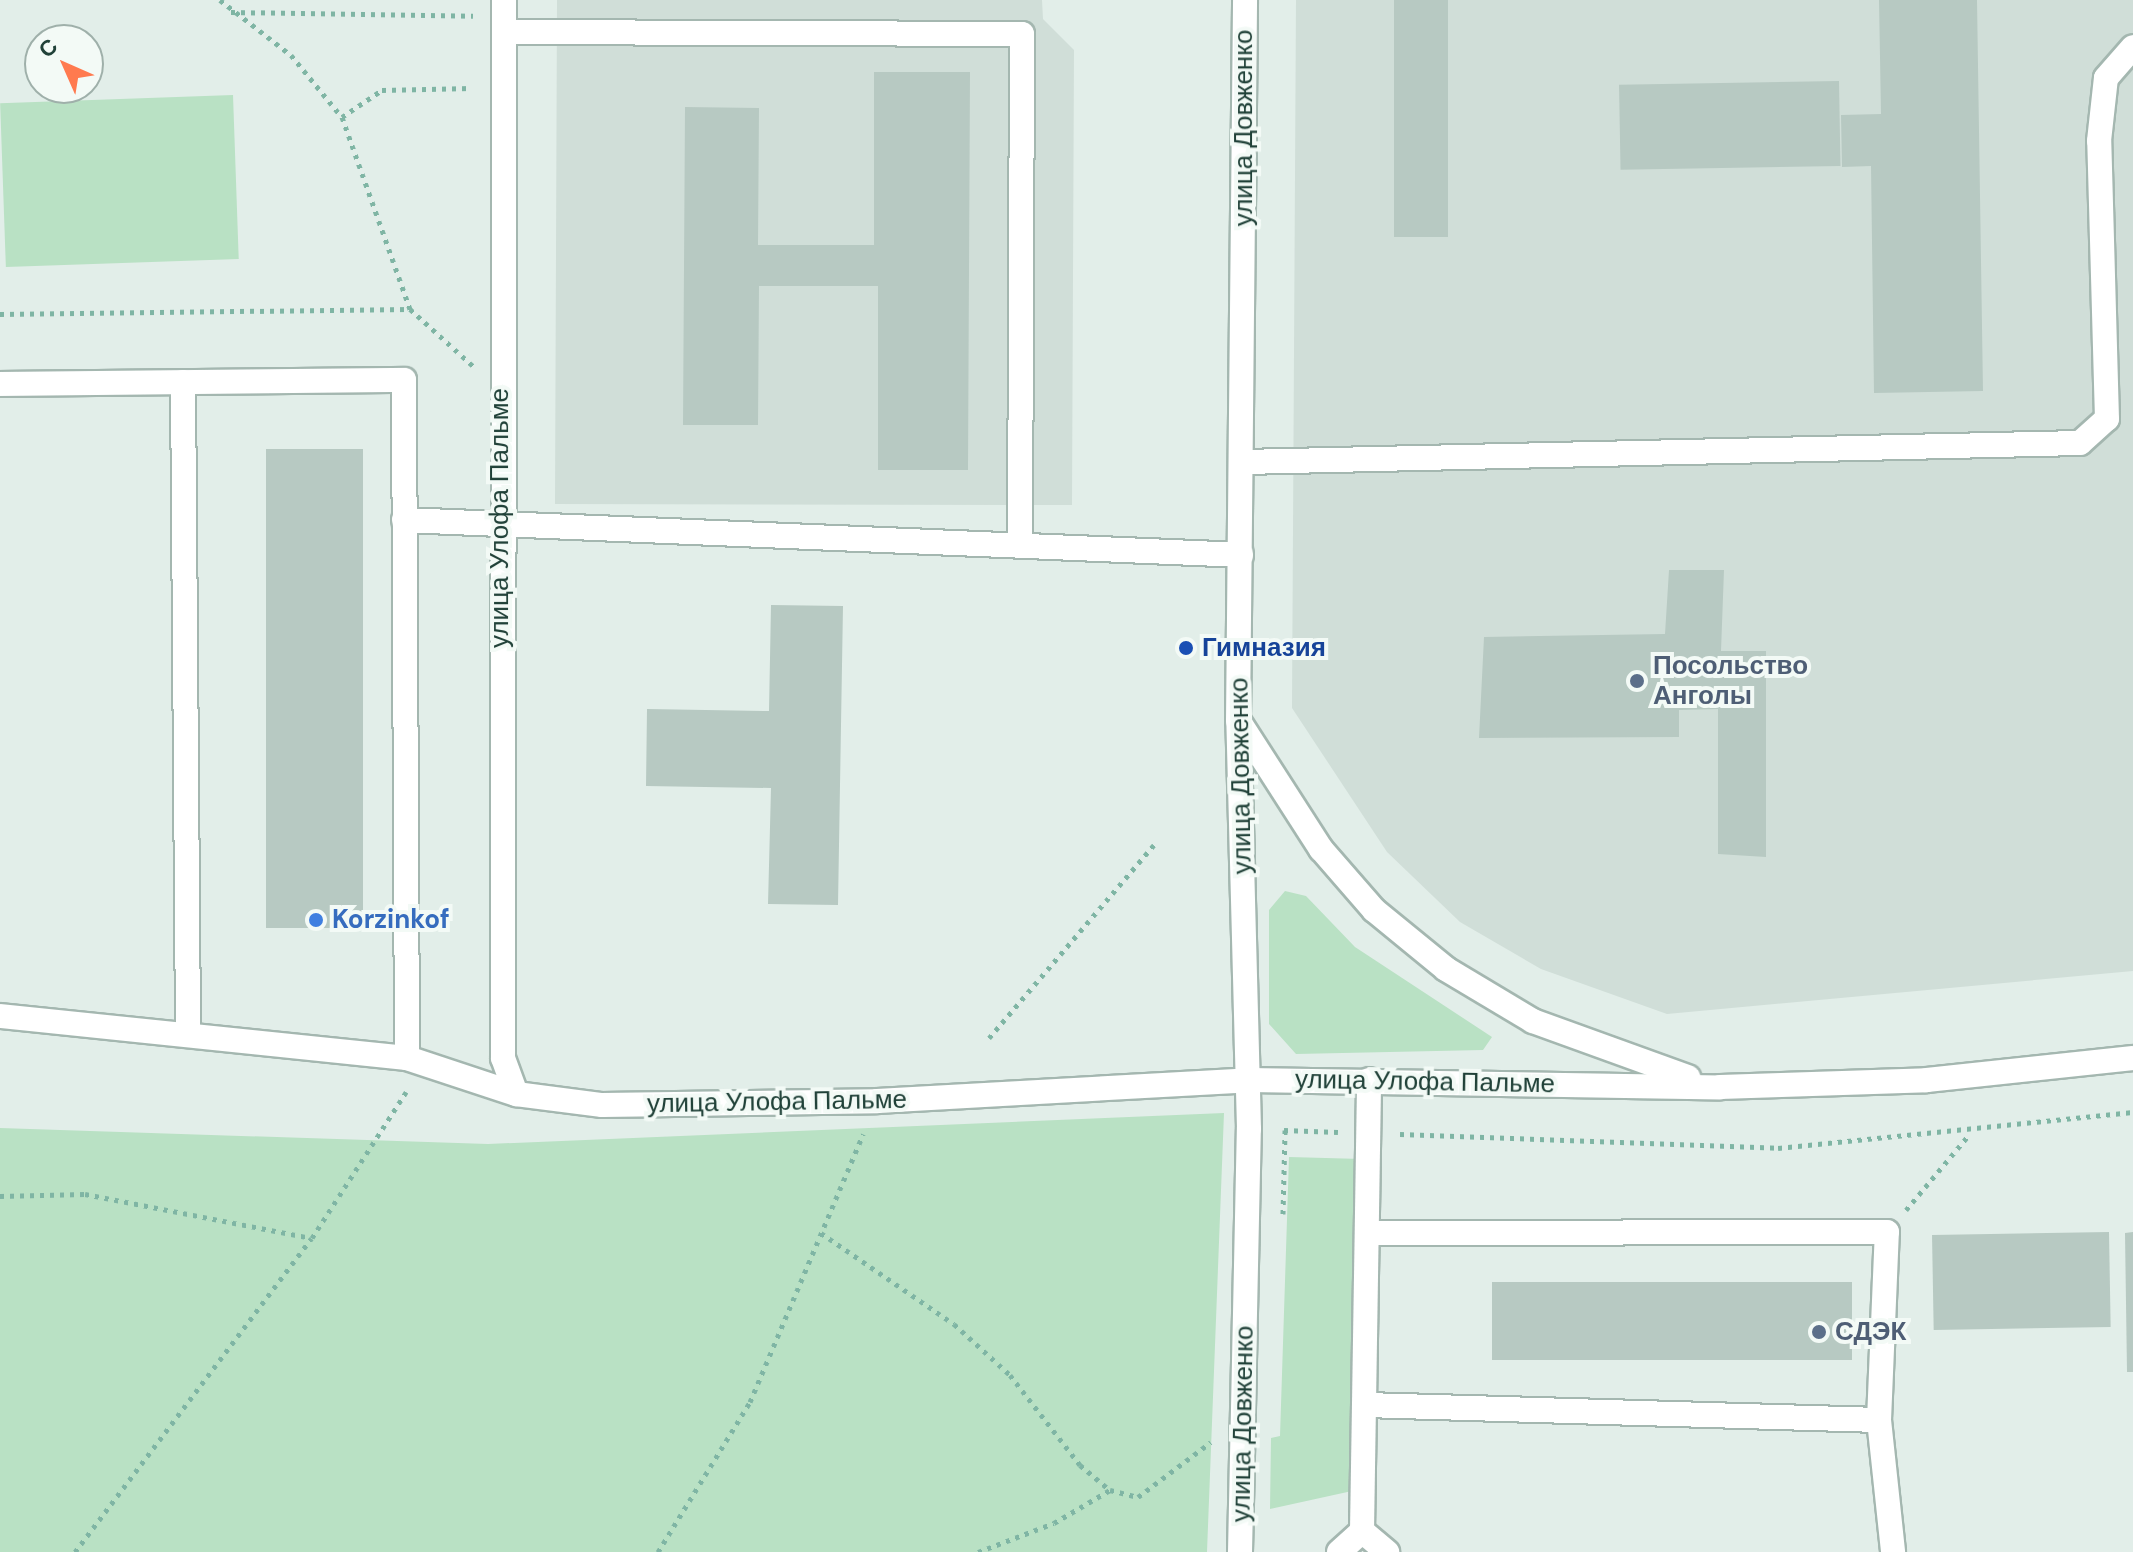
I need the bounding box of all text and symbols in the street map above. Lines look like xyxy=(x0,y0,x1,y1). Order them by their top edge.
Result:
north arrow xyxy=(24,24,104,104)
street label: улица Довженко xyxy=(1228,30,1260,226)
text: С xyxy=(32,32,64,64)
street label: улица Улофа Пальме xyxy=(484,388,516,648)
place label: Гимназия xyxy=(1202,632,1326,664)
marker: Гимназия xyxy=(1177,639,1195,657)
place label: Посольство Анголы xyxy=(1653,650,1808,712)
marker: Посольство Анголы xyxy=(1628,672,1646,690)
street label: улица Довженко xyxy=(1224,677,1258,875)
place label: Korzinkof xyxy=(332,904,450,936)
marker: Korzinkof xyxy=(307,911,325,929)
street label: улица Улофа Пальме xyxy=(1295,1064,1555,1100)
street label: улица Улофа Пальме xyxy=(647,1084,907,1120)
place label: СДЭК xyxy=(1835,1316,1906,1348)
marker: СДЭК xyxy=(1810,1323,1828,1341)
street label: улица Довженко xyxy=(1226,1325,1260,1523)

